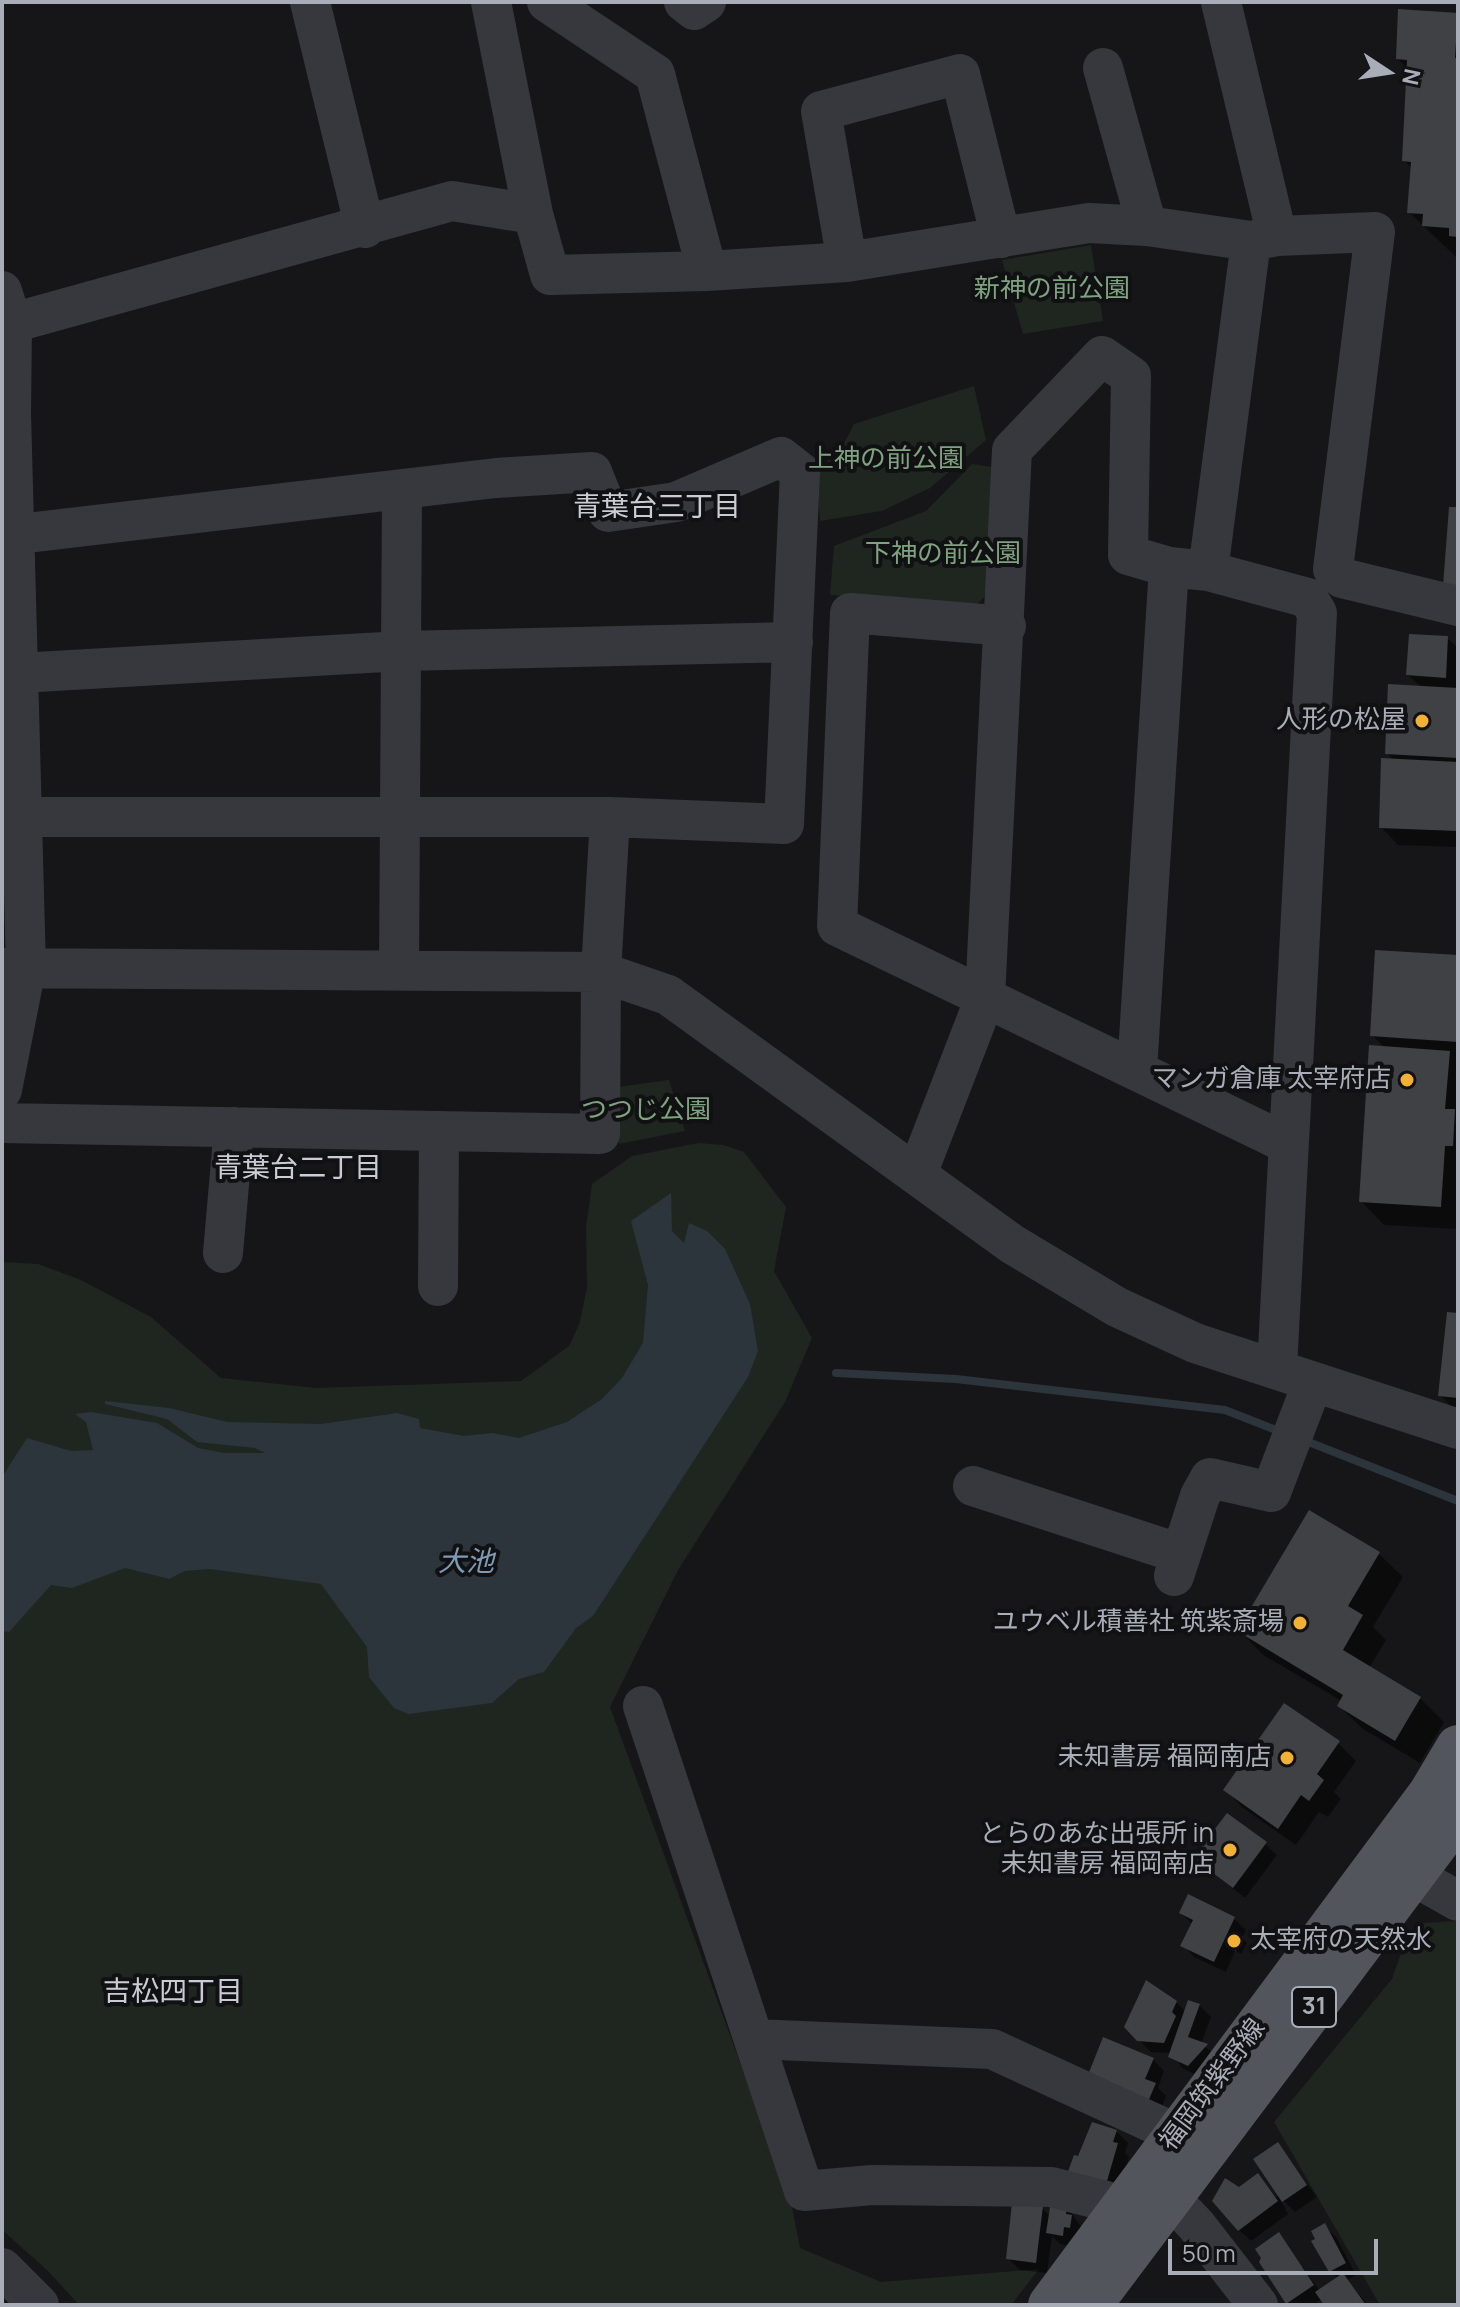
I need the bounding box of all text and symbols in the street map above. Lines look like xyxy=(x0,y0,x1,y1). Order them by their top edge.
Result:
north arrow xyxy=(1348,32,1428,112)
text: N xyxy=(1395,66,1428,88)
park label: 新神の前公園 xyxy=(974,274,1130,306)
park label: 上神の前公園 xyxy=(808,444,964,476)
district label: 青葉台三丁目 xyxy=(573,491,741,525)
park label: 下神の前公園 xyxy=(865,539,1021,571)
place label: 人形の松屋 xyxy=(1276,705,1406,737)
marker: 人形の松屋 xyxy=(1413,712,1431,730)
place label: マンガ倉庫 太宰府店 xyxy=(1152,1064,1391,1096)
marker: マンガ倉庫 太宰府店 xyxy=(1398,1071,1416,1089)
park label: つつじ公園 xyxy=(581,1095,711,1127)
district label: 青葉台二丁目 xyxy=(214,1152,382,1186)
water label: 大池 xyxy=(438,1546,494,1580)
place label: ユウベル積善社 筑紫斎場 xyxy=(993,1607,1284,1639)
marker: ユウベル積善社 筑紫斎場 xyxy=(1291,1614,1309,1632)
place label: 未知書房 福岡南店 xyxy=(1058,1742,1271,1774)
marker: 未知書房 福岡南店 xyxy=(1278,1749,1296,1767)
place label: とらのあな出張所 in 未知書房 福岡南店 xyxy=(979,1819,1214,1880)
marker: とらのあな出張所 in 未知書房 福岡南店 xyxy=(1221,1841,1239,1859)
place label: 太宰府の天然水 xyxy=(1250,1925,1432,1957)
marker: 太宰府の天然水 xyxy=(1225,1932,1243,1950)
district label: 吉松四丁目 xyxy=(103,1976,243,2010)
road number: 31 xyxy=(1292,1987,1336,2027)
street label: 福岡筑紫野線 xyxy=(1154,2013,1272,2157)
scale bar xyxy=(1172,2223,1382,2273)
text: 50 m xyxy=(1182,2236,1236,2269)

